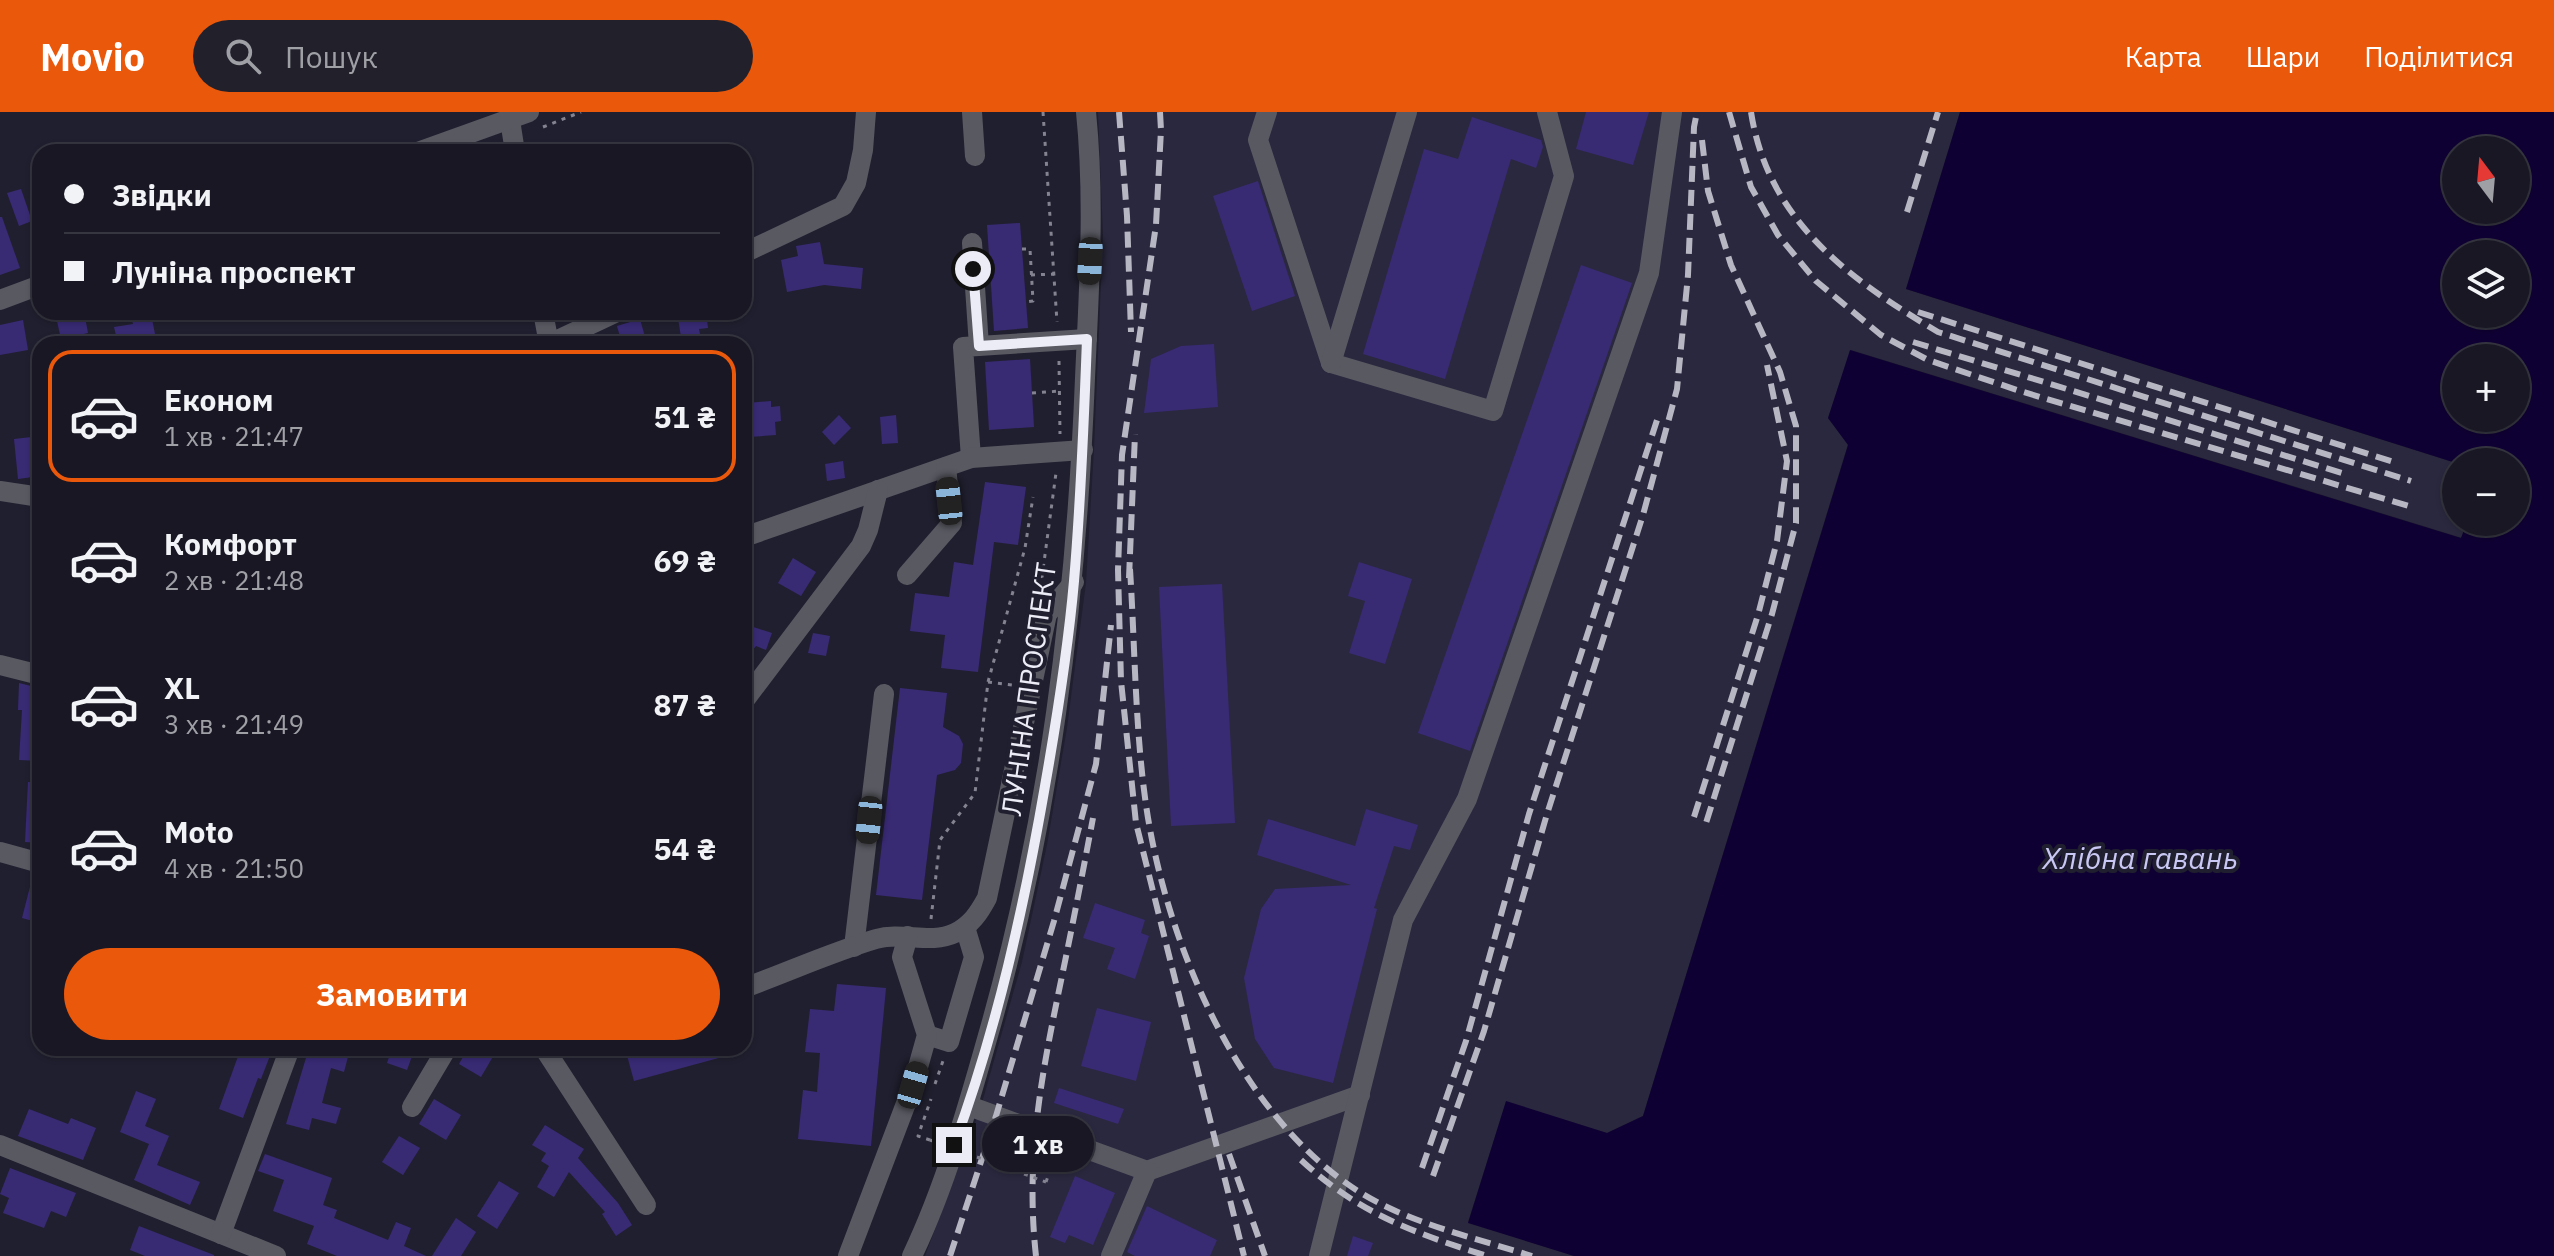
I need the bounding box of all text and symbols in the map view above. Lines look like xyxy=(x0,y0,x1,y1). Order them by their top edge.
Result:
search box xyxy=(193,20,753,92)
text: Movio xyxy=(40,32,145,81)
icon: search xyxy=(221,34,265,78)
text: Пошук xyxy=(285,37,378,76)
text: Карта xyxy=(2125,38,2202,75)
text: Шари xyxy=(2246,38,2320,75)
text: Поділитися xyxy=(2364,38,2514,75)
north arrow xyxy=(2442,136,2530,224)
map controls xyxy=(2442,136,2530,536)
text: Звідки xyxy=(112,175,212,214)
car xyxy=(1077,236,1103,286)
button: layers xyxy=(2442,240,2530,328)
route start xyxy=(955,251,991,287)
text: Луніна проспект xyxy=(112,252,355,291)
button: + xyxy=(2442,344,2530,432)
icon: car xyxy=(68,380,140,452)
text: Економ xyxy=(164,380,274,419)
text: 51 ₴ xyxy=(654,397,716,436)
text: 1 хв · 21:47 xyxy=(164,419,304,453)
button: − xyxy=(2442,448,2530,536)
car xyxy=(935,476,963,526)
icon: car xyxy=(68,524,140,596)
text: Комфорт xyxy=(164,524,297,563)
text: 69 ₴ xyxy=(654,541,716,580)
street label: ЛУНІНА ПРОСПЕКТ xyxy=(992,560,1064,818)
text: 2 хв · 21:48 xyxy=(164,563,304,597)
icon: car xyxy=(68,668,140,740)
text: XL xyxy=(164,668,200,707)
text: 87 ₴ xyxy=(654,685,716,724)
text: 3 хв · 21:49 xyxy=(164,707,304,741)
car xyxy=(855,795,883,845)
icon: car xyxy=(68,812,140,884)
text: Moto xyxy=(164,812,234,851)
text: 54 ₴ xyxy=(654,829,716,868)
water label: Хлібна гавань xyxy=(2041,838,2238,877)
text: 4 хв · 21:50 xyxy=(164,851,304,885)
button: Замовити xyxy=(64,948,720,1040)
car xyxy=(895,1059,931,1111)
callout: 1 хв xyxy=(982,1117,1094,1173)
route end xyxy=(936,1127,972,1163)
text: 1 хв xyxy=(1012,1127,1064,1161)

